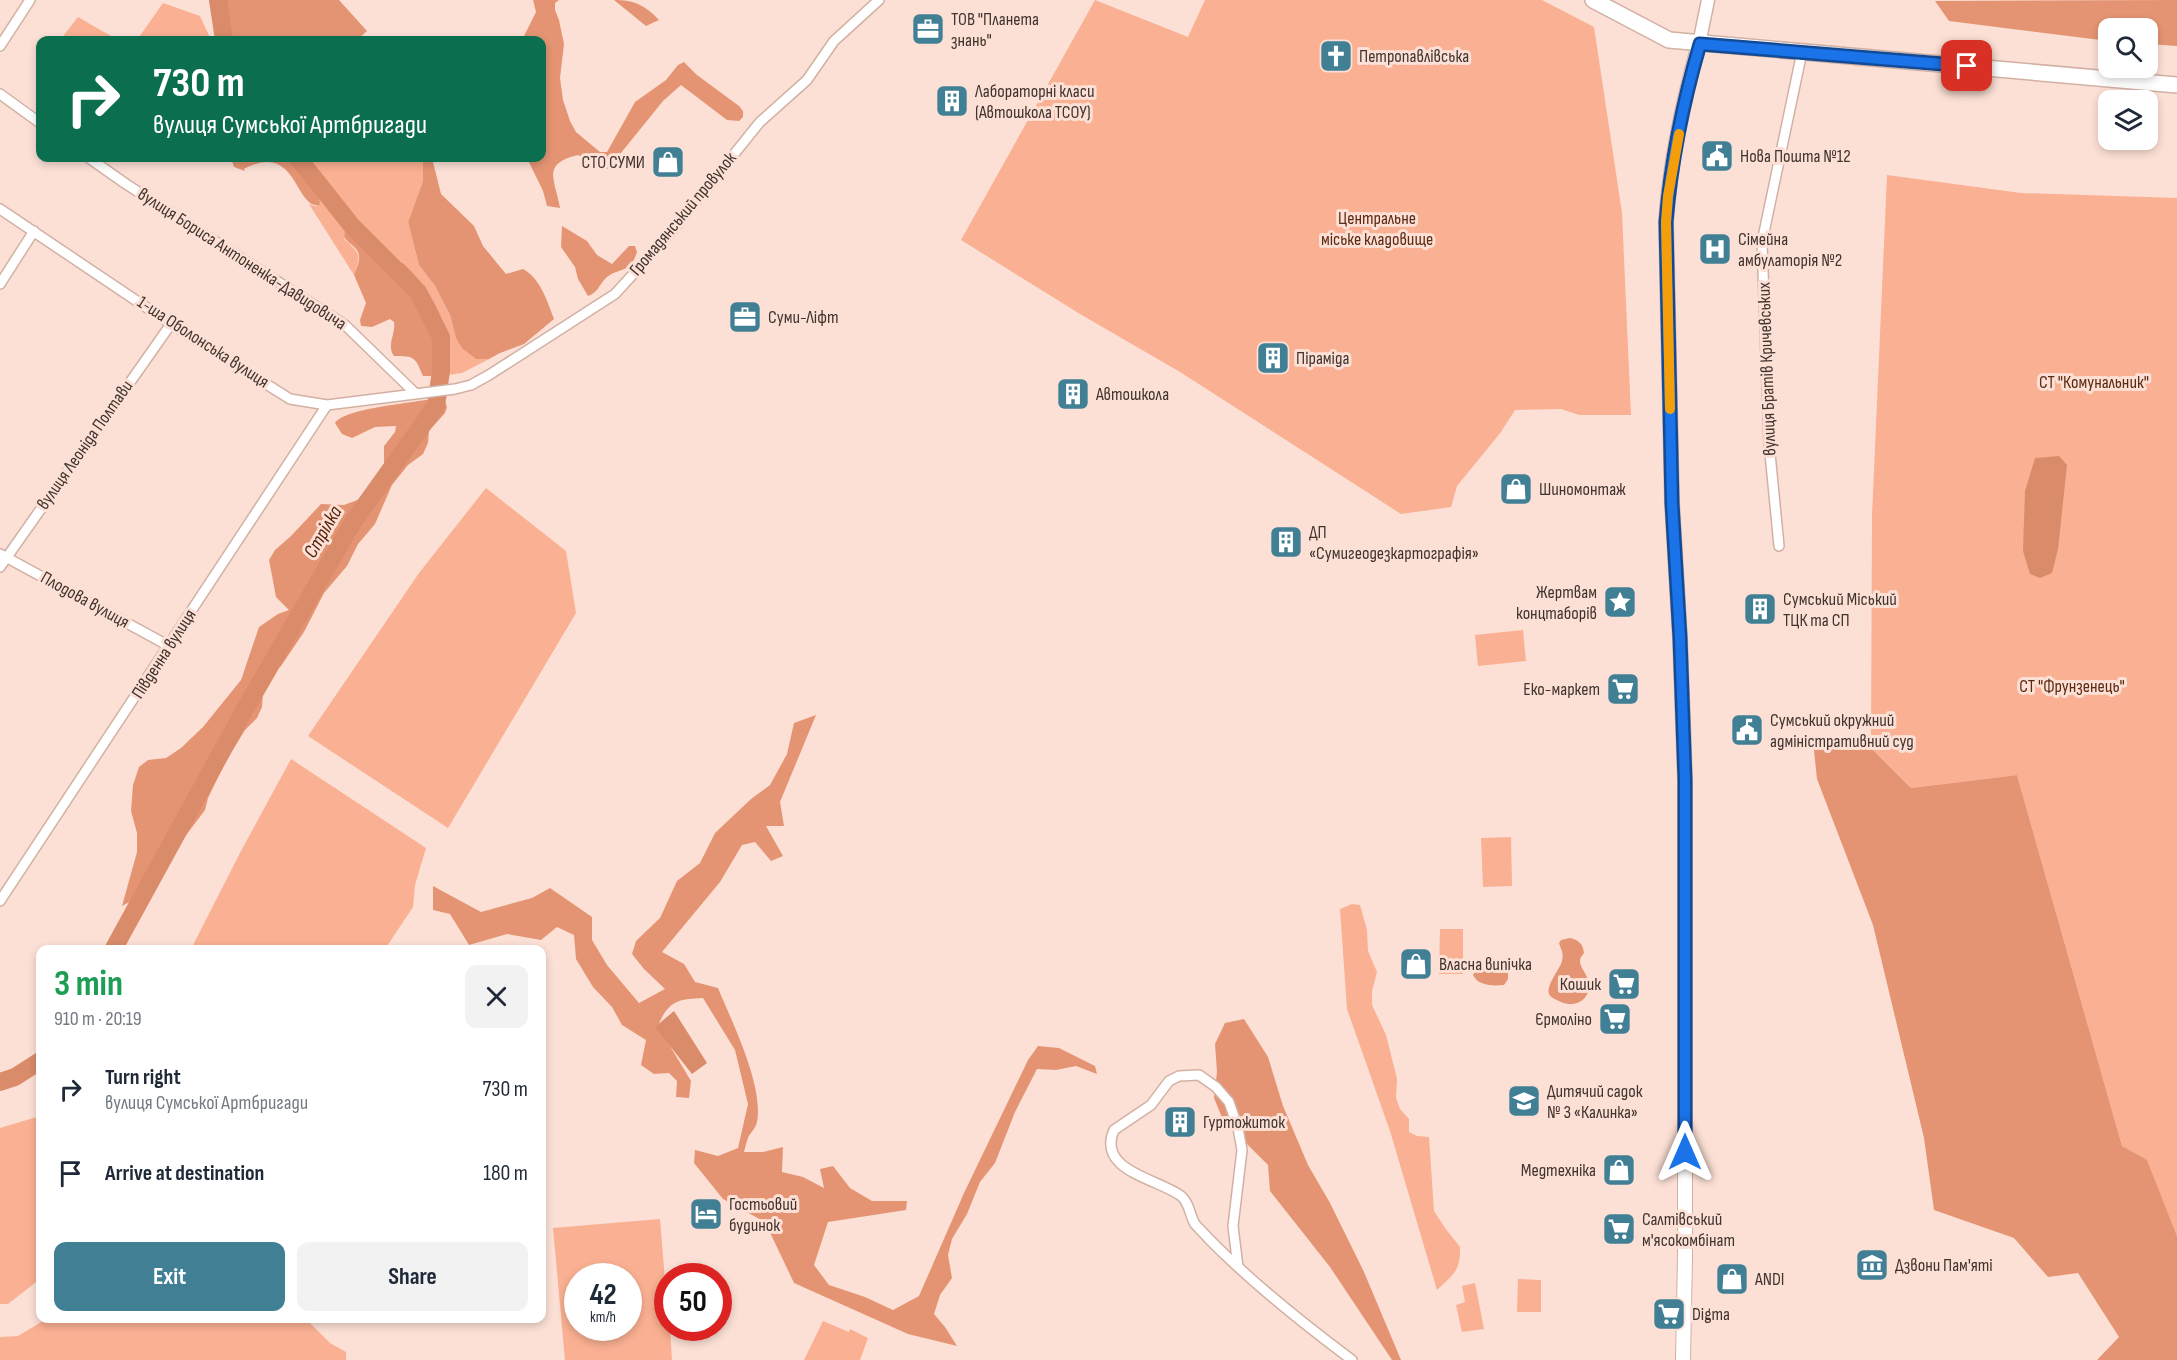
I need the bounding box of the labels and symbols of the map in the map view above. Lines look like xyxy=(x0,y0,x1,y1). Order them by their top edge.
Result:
place label: ТОВ "Планета знань" xyxy=(951,9,1039,51)
office icon: ТОВ "Планета знань" xyxy=(910,11,946,47)
church icon: Петропавлівська xyxy=(1318,38,1354,74)
pin xyxy=(1941,40,1992,91)
place label: Петропавлівська xyxy=(1359,46,1469,67)
place label: Лабораторні класи (Автошкола ТСОУ) xyxy=(974,81,1095,123)
building icon: Лабораторні класи (Автошкола ТСОУ) xyxy=(934,83,970,119)
public building icon: Нова Пошта №12 xyxy=(1699,138,1735,174)
shop icon: СТО СУМИ xyxy=(650,144,686,180)
place label: Нова Пошта №12 xyxy=(1740,146,1851,167)
street label: Громадянський провулок xyxy=(625,148,741,280)
place label: СТО СУМИ xyxy=(582,152,645,173)
street label: вулиця Бориса Антоненка-Давидовича xyxy=(134,184,350,334)
park label: Центральне міське кладовище xyxy=(1321,208,1433,250)
place label: Сімейна амбулаторія №2 xyxy=(1738,229,1842,271)
hospital icon: Сімейна амбулаторія №2 xyxy=(1697,231,1733,267)
street label: вулиця Братів Кричевських xyxy=(1753,282,1781,456)
street label: 1-ша Оболонська вулиця xyxy=(133,292,273,392)
office icon: Суми-Ліфт xyxy=(727,299,763,335)
place label: Суми-Ліфт xyxy=(768,307,838,328)
building icon: Піраміда xyxy=(1255,340,1291,376)
place label: Піраміда xyxy=(1296,348,1349,369)
park label: СТ "Комунальник" xyxy=(2039,372,2149,393)
street label: вулиця Леоніда Полтави xyxy=(33,376,137,514)
building icon: Автошкола xyxy=(1055,376,1091,412)
place label: Автошкола xyxy=(1095,384,1169,405)
shop icon: Шиномонтаж xyxy=(1498,471,1534,507)
place label: Шиномонтаж xyxy=(1539,479,1626,500)
water label: Стрілка xyxy=(299,502,347,562)
place label: ДП «Сумигеодезкартографія» xyxy=(1309,522,1479,564)
building icon: ДП «Сумигеодезкартографія» xyxy=(1268,524,1304,560)
street label: Плодова вулиця xyxy=(37,567,133,633)
place label: Жертвам концтаборів xyxy=(1516,582,1597,624)
place icon: Жертвам концтаборів xyxy=(1602,584,1638,620)
place label: Сумський Міський ТЦК та СП xyxy=(1783,589,1897,631)
building icon: Сумський Міський ТЦК та СП xyxy=(1742,591,1778,627)
street label: Південна вулиця xyxy=(127,605,201,703)
supermarket icon: Еко-маркет xyxy=(1605,671,1641,707)
park label: СТ "Фрунзенець" xyxy=(2019,676,2125,697)
place label: Еко-маркет xyxy=(1523,679,1600,700)
place label: Сумський окружний адміністративний суд xyxy=(1770,710,1914,752)
public building icon: Сумський окружний адміністративний суд xyxy=(1729,712,1765,748)
shop icon: Власна випічка xyxy=(1398,946,1434,982)
place label: Власна випічка xyxy=(1439,954,1532,975)
supermarket icon: Кошик xyxy=(1606,966,1642,1002)
place label: Кошик xyxy=(1560,974,1601,995)
supermarket icon: Єрмоліно xyxy=(1597,1001,1633,1037)
place label: Єрмоліно xyxy=(1535,1009,1592,1030)
place label: Дитячий садок № 3 «Калинка» xyxy=(1547,1081,1643,1123)
school or university icon: Дитячий садок № 3 «Калинка» xyxy=(1506,1083,1542,1119)
building icon: Гуртожиток xyxy=(1162,1104,1198,1140)
place label: Гуртожиток xyxy=(1203,1112,1285,1133)
position arrow xyxy=(1653,1120,1717,1184)
shop icon: Медтехніка xyxy=(1601,1152,1637,1188)
place label: Медтехніка xyxy=(1521,1160,1596,1181)
place label: Гостьовий будинок xyxy=(729,1194,797,1236)
hotel icon: Гостьовий будинок xyxy=(688,1196,724,1232)
place label: Салтівський м'ясокомбінат xyxy=(1642,1209,1735,1251)
supermarket icon: Салтівський м'ясокомбінат xyxy=(1601,1211,1637,1247)
museum icon: Дзвони Пам'яті xyxy=(1854,1247,1890,1283)
place label: Дзвони Пам'яті xyxy=(1895,1255,1993,1276)
shop icon: ANDI xyxy=(1714,1261,1750,1297)
speed limit sign: 50 xyxy=(654,1263,732,1341)
place label: ANDI xyxy=(1754,1269,1784,1290)
supermarket icon: Digma xyxy=(1651,1296,1687,1332)
place label: Digma xyxy=(1692,1304,1730,1325)

